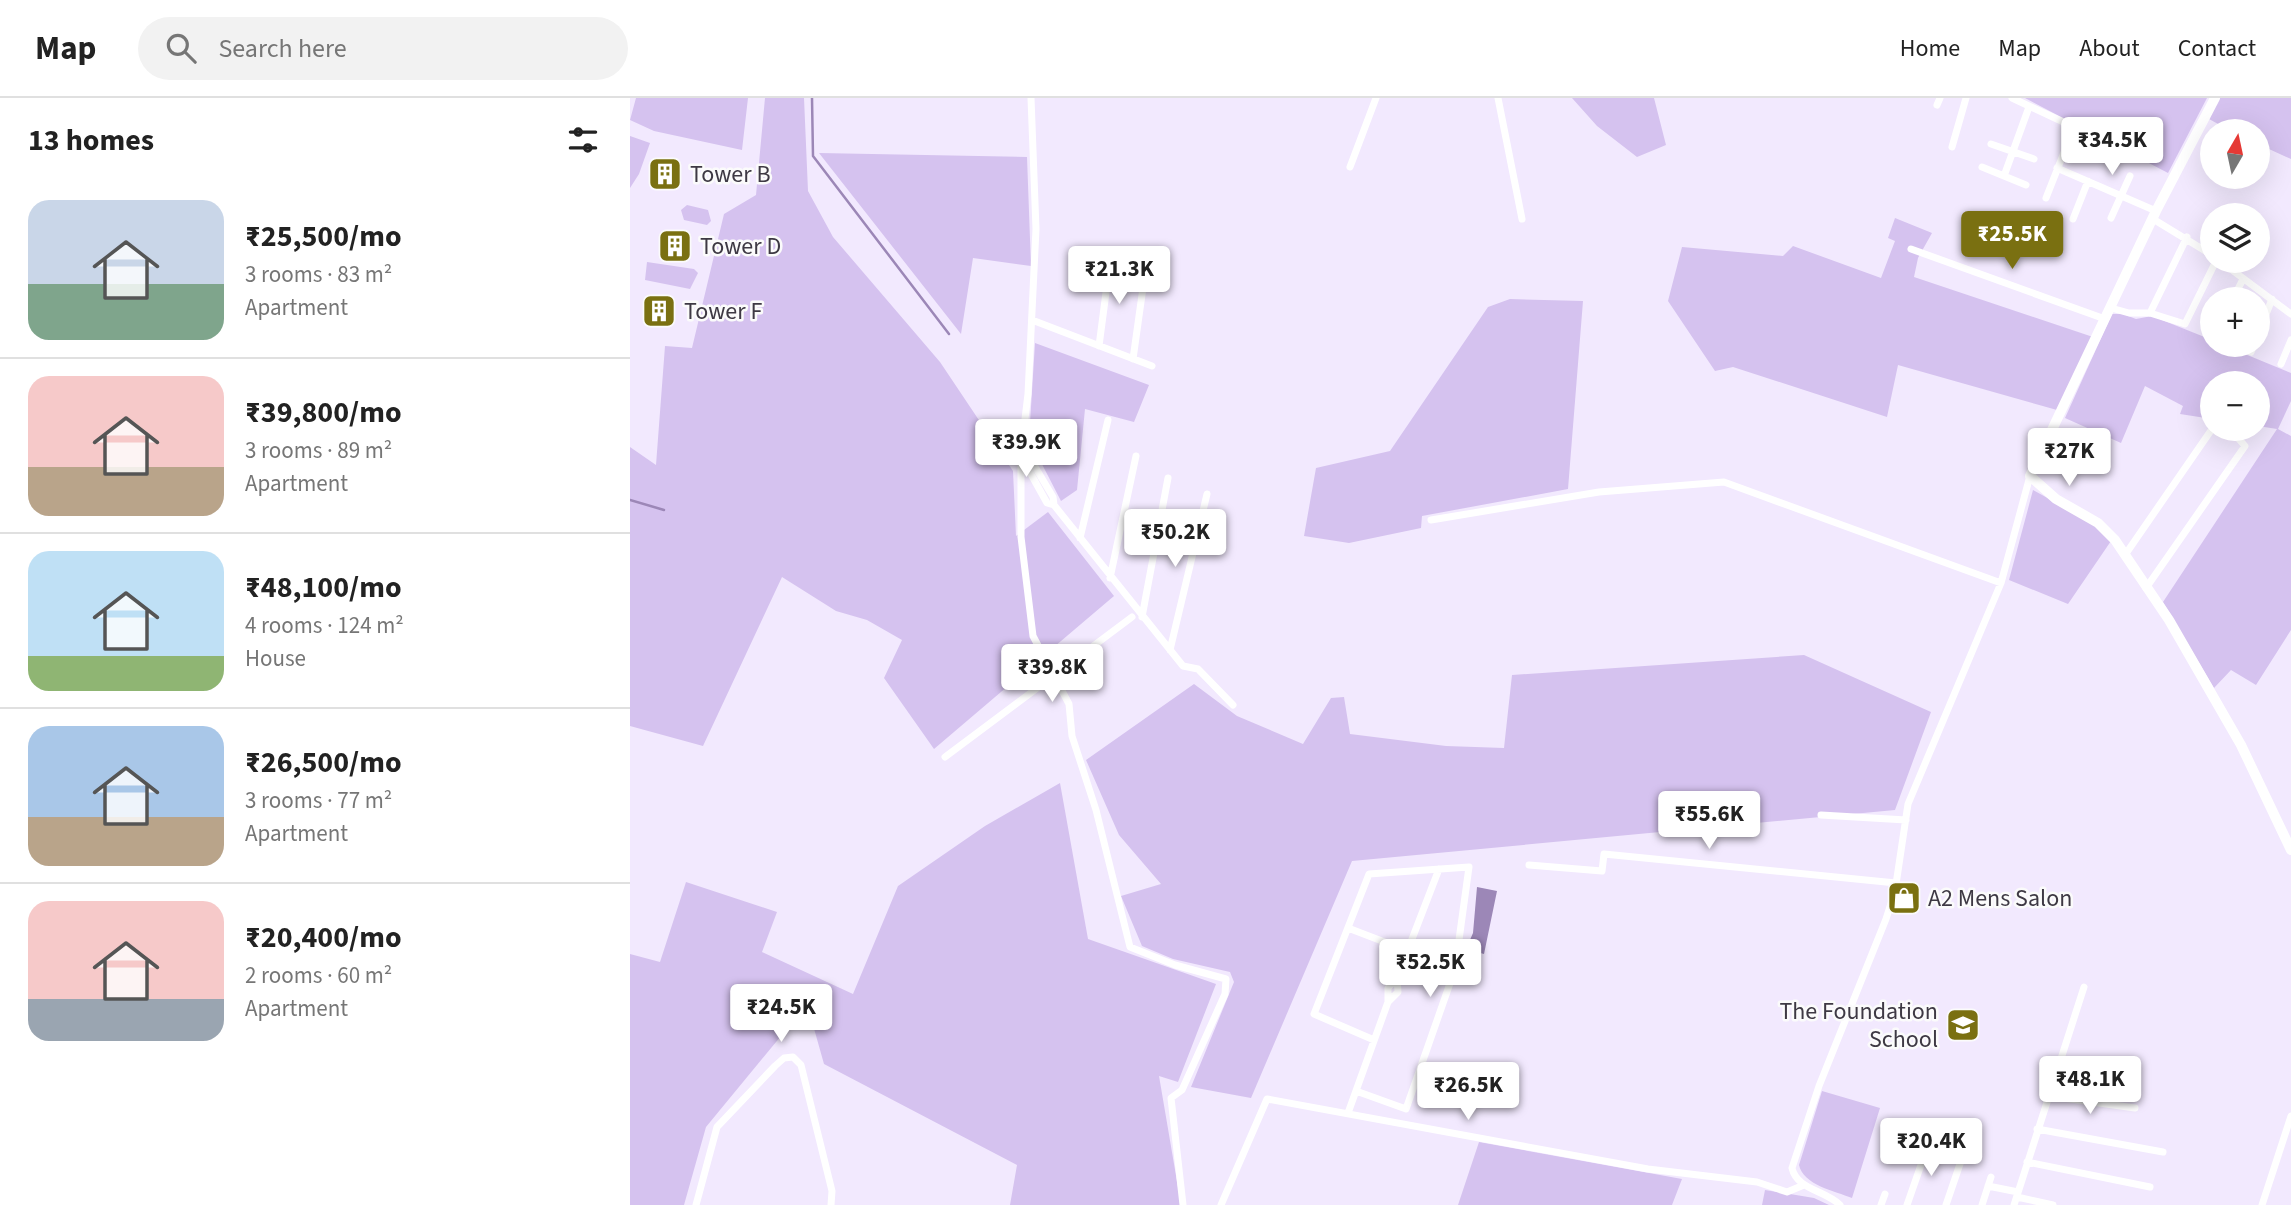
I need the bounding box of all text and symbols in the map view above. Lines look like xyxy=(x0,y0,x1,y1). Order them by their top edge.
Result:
search box xyxy=(138,17,628,80)
text: Map xyxy=(35,25,96,72)
icon: search xyxy=(162,29,200,67)
text: Search here xyxy=(218,30,347,67)
text: Home xyxy=(1900,31,1960,66)
text: Map xyxy=(1998,31,2041,66)
text: About xyxy=(2079,31,2140,66)
text: Contact xyxy=(2178,31,2256,66)
pin: ₹34.5K xyxy=(2055,118,2169,177)
text: 13 homes xyxy=(28,119,154,162)
north arrow xyxy=(2200,119,2270,189)
map controls xyxy=(2200,119,2270,441)
icon: filters xyxy=(564,121,602,159)
text: ₹34.5K xyxy=(2077,123,2147,156)
building icon: Tower B xyxy=(646,155,684,193)
place label: Tower B xyxy=(690,157,771,192)
button: layers xyxy=(2200,203,2270,273)
pin: ₹25.5K xyxy=(1955,212,2069,271)
text: ₹25,500/mo xyxy=(245,215,402,258)
text: ₹25.5K xyxy=(1977,217,2047,250)
building icon: Tower D xyxy=(656,227,694,265)
icon: home xyxy=(84,228,168,312)
place label: Tower D xyxy=(700,229,781,264)
pin: ₹21.3K xyxy=(1062,246,1176,306)
text: ₹21.3K xyxy=(1084,252,1154,285)
text: 3 rooms · 83 m² xyxy=(245,258,392,291)
button: + xyxy=(2200,287,2270,357)
text: Apartment xyxy=(245,291,348,324)
building icon: Tower F xyxy=(640,292,678,330)
place label: Tower F xyxy=(684,294,762,329)
button: − xyxy=(2200,371,2270,441)
text: ₹39,800/mo xyxy=(245,391,402,434)
icon: home xyxy=(84,404,168,488)
pin: ₹39.9K xyxy=(969,420,1083,479)
text: ₹39.9K xyxy=(991,425,1061,458)
pin: ₹27K xyxy=(2028,428,2110,488)
text: 3 rooms · 89 m² xyxy=(245,434,392,467)
text: ₹27K xyxy=(2044,434,2094,467)
text: Apartment xyxy=(245,467,348,500)
pin: ₹50.2K xyxy=(1118,510,1232,569)
text: ₹50.2K xyxy=(1140,515,1210,548)
text: ₹48,100/mo xyxy=(245,566,402,609)
icon: home xyxy=(84,579,168,663)
text: 4 rooms · 124 m² xyxy=(245,609,404,642)
text: House xyxy=(245,642,306,675)
pin: ₹39.8K xyxy=(995,644,1109,704)
text: ₹39.8K xyxy=(1017,650,1087,683)
text: ₹26,500/mo xyxy=(245,741,402,784)
icon: home xyxy=(84,754,168,838)
text: 3 rooms · 77 m² xyxy=(245,784,392,817)
pin: ₹55.6K xyxy=(1652,792,1766,851)
text: ₹55.6K xyxy=(1674,797,1744,830)
text: Apartment xyxy=(245,817,348,850)
shop icon: A2 Mens Salon xyxy=(1885,879,1923,917)
place label: A2 Mens Salon xyxy=(1928,881,2072,916)
text: ₹20,400/mo xyxy=(245,916,402,959)
icon: home xyxy=(84,929,168,1013)
pin: ₹52.5K xyxy=(1373,940,1487,999)
text: ₹52.5K xyxy=(1395,945,1465,978)
text: 2 rooms · 60 m² xyxy=(245,959,392,992)
pin: ₹24.5K xyxy=(724,984,838,1044)
text: ₹24.5K xyxy=(746,990,816,1023)
text: Apartment xyxy=(245,992,348,1025)
place label: The Foundation School xyxy=(1779,994,1938,1057)
school or university icon: The Foundation School xyxy=(1944,1006,1982,1044)
pin: ₹48.1K xyxy=(2033,1056,2147,1116)
pin: ₹26.5K xyxy=(1411,1062,1525,1122)
text: ₹48.1K xyxy=(2055,1062,2125,1095)
text: ₹26.5K xyxy=(1433,1068,1503,1101)
pin: ₹20.4K xyxy=(1874,1118,1988,1178)
text: ₹20.4K xyxy=(1896,1124,1966,1157)

